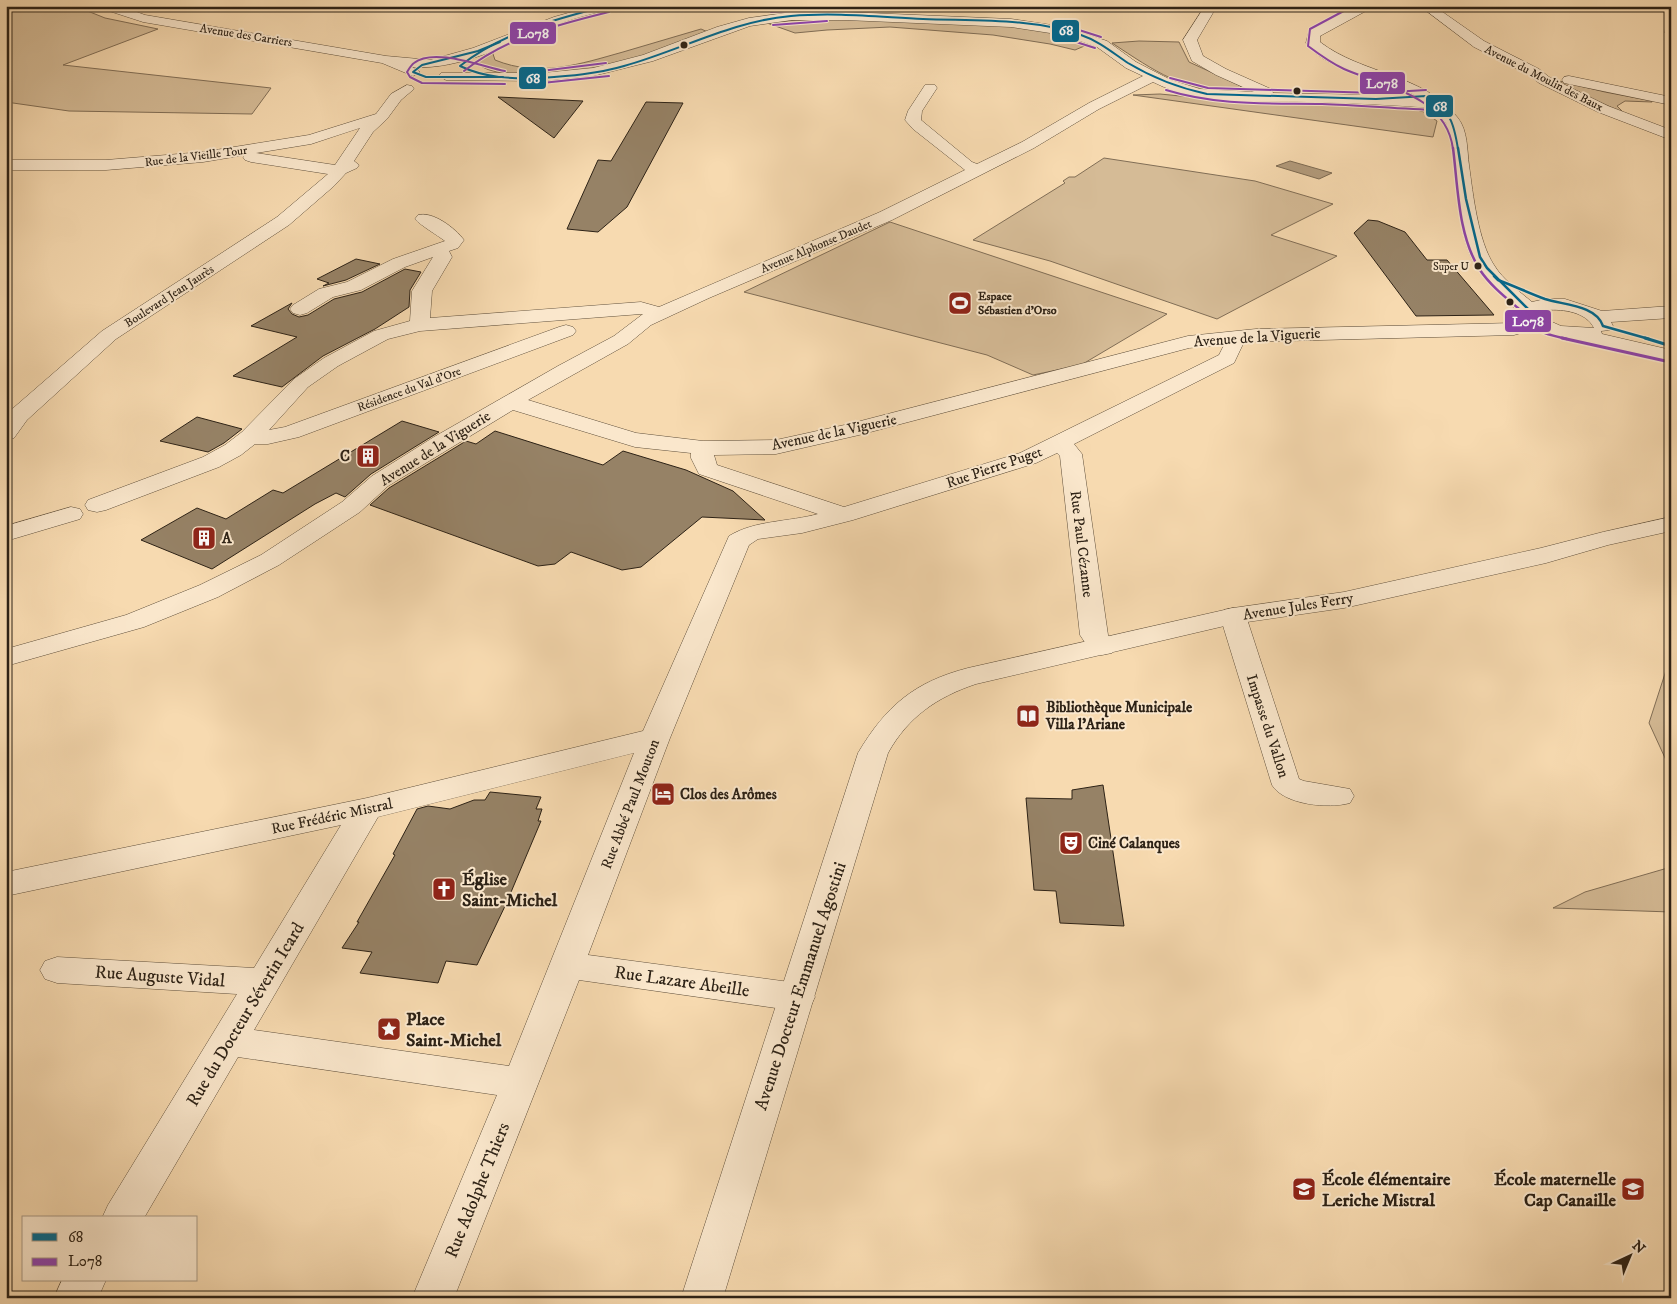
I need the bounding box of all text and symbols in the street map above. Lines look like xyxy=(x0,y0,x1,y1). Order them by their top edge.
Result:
line badge: 68 xyxy=(1051,19,1080,43)
street label: Avenue des Carriers xyxy=(199,21,293,50)
line badge: L078 xyxy=(509,21,557,45)
text: 68 xyxy=(1059,22,1073,40)
text: L078 xyxy=(517,25,549,43)
unlabelled marker xyxy=(679,40,689,50)
street label: Avenue du Moulin des Baux xyxy=(1482,42,1606,115)
line badge: 68 xyxy=(518,66,547,90)
text: 68 xyxy=(526,70,540,88)
line badge: L078 xyxy=(1359,71,1406,95)
text: L078 xyxy=(1366,75,1398,93)
unlabelled marker xyxy=(1292,86,1302,96)
line badge: 68 xyxy=(1425,94,1454,118)
text: 68 xyxy=(1433,98,1447,116)
street label: Rue de la Vieille Tour xyxy=(144,143,249,170)
street label: Avenue Alphonse Daudet xyxy=(759,216,874,277)
place label: Super U xyxy=(1433,260,1469,274)
marker: Super U xyxy=(1473,261,1483,271)
street label: Boulevard Jean Jaurès xyxy=(122,262,217,331)
place label: Espace Sébastien d'Orso xyxy=(978,289,1057,318)
sports icon: Espace Sébastien d'Orso xyxy=(947,290,973,316)
unlabelled marker xyxy=(1505,297,1515,307)
line badge: L078 xyxy=(1504,309,1552,333)
text: L078 xyxy=(1512,313,1544,331)
street label: Avenue de la Viguerie xyxy=(1193,324,1321,351)
street label: Résidence du Val d'Ore xyxy=(355,364,463,415)
street label: Avenue de la Viguerie xyxy=(376,407,494,490)
street label: Avenue de la Viguerie xyxy=(770,410,898,455)
street label: Rue Pierre Puget xyxy=(944,442,1045,493)
building icon: C xyxy=(355,443,381,469)
place label: C xyxy=(340,447,350,466)
street label: Rue Paul Cézanne xyxy=(1066,490,1097,599)
building icon: A xyxy=(191,525,217,551)
place label: A xyxy=(221,529,232,548)
street label: Avenue Jules Ferry xyxy=(1241,588,1356,625)
street label: Impasse du Vallon xyxy=(1242,672,1293,780)
place label: Bibliothèque Municipale Villa l'Ariane xyxy=(1045,698,1193,734)
library icon: Bibliothèque Municipale Villa l'Ariane xyxy=(1015,703,1041,729)
street label: Rue Abbé Paul Mouton xyxy=(597,736,664,872)
hotel icon: Clos des Arômes xyxy=(650,781,676,807)
place label: Clos des Arômes xyxy=(680,785,777,804)
street label: Rue Frédéric Mistral xyxy=(270,794,395,839)
theatre icon: Ciné Calanques xyxy=(1058,830,1084,856)
place label: Ciné Calanques xyxy=(1088,834,1180,854)
street label: Avenue Docteur Emmanuel Agostini xyxy=(750,859,852,1113)
place label: Église Saint-Michel xyxy=(462,868,558,912)
church icon: Église Saint-Michel xyxy=(431,876,457,902)
street label: Rue du Docteur Séverin Icard xyxy=(182,918,310,1111)
street label: Rue Auguste Vidal xyxy=(94,961,226,993)
street label: Rue Lazare Abeille xyxy=(613,962,751,1002)
place label: Place Saint-Michel xyxy=(406,1009,502,1052)
place icon: Place Saint-Michel xyxy=(376,1016,402,1042)
street label: Rue Adolphe Thiers xyxy=(441,1119,515,1261)
place label: École élémentaire Leriche Mistral xyxy=(1322,1168,1451,1212)
place label: École maternelle Cap Canaille xyxy=(1494,1168,1617,1212)
school or university icon: École élémentaire Leriche Mistral xyxy=(1291,1176,1317,1202)
school or university icon: École maternelle Cap Canaille xyxy=(1620,1176,1646,1202)
legend xyxy=(22,1216,198,1282)
text: 68 xyxy=(68,1228,83,1247)
north arrow xyxy=(1604,1232,1654,1282)
text: N xyxy=(1628,1237,1649,1258)
text: L078 xyxy=(68,1252,102,1271)

